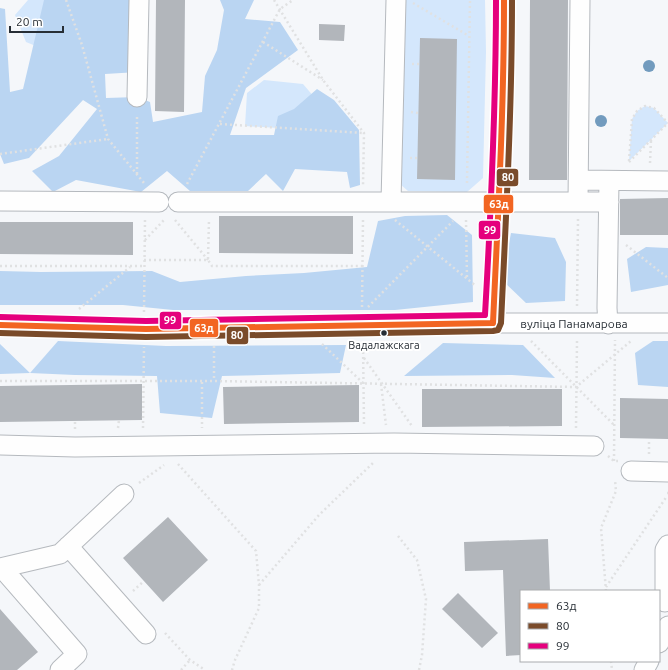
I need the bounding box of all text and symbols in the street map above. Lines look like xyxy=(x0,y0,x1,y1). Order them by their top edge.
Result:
scale bar xyxy=(10,8,63,34)
text: 20 m xyxy=(16,15,43,28)
line badge: 80 xyxy=(496,168,519,187)
text: 80 xyxy=(502,171,514,183)
line badge: 63д xyxy=(483,194,514,214)
text: 63д xyxy=(489,198,509,210)
line badge: 99 xyxy=(478,220,501,240)
text: 99 xyxy=(484,224,496,236)
line badge: 99 xyxy=(159,311,182,330)
text: 99 xyxy=(164,314,176,326)
street label: вуліца Панамарова xyxy=(520,317,628,330)
line badge: 63д xyxy=(189,318,219,338)
text: 63д xyxy=(194,322,214,334)
line badge: 80 xyxy=(226,326,249,345)
marker: Вадалажскага xyxy=(379,328,389,338)
text: 80 xyxy=(231,329,243,341)
place label: Вадалажскага xyxy=(348,339,420,351)
legend xyxy=(520,590,660,662)
text: 63д xyxy=(556,599,577,612)
text: 80 xyxy=(556,619,570,632)
text: 99 xyxy=(556,639,570,652)

